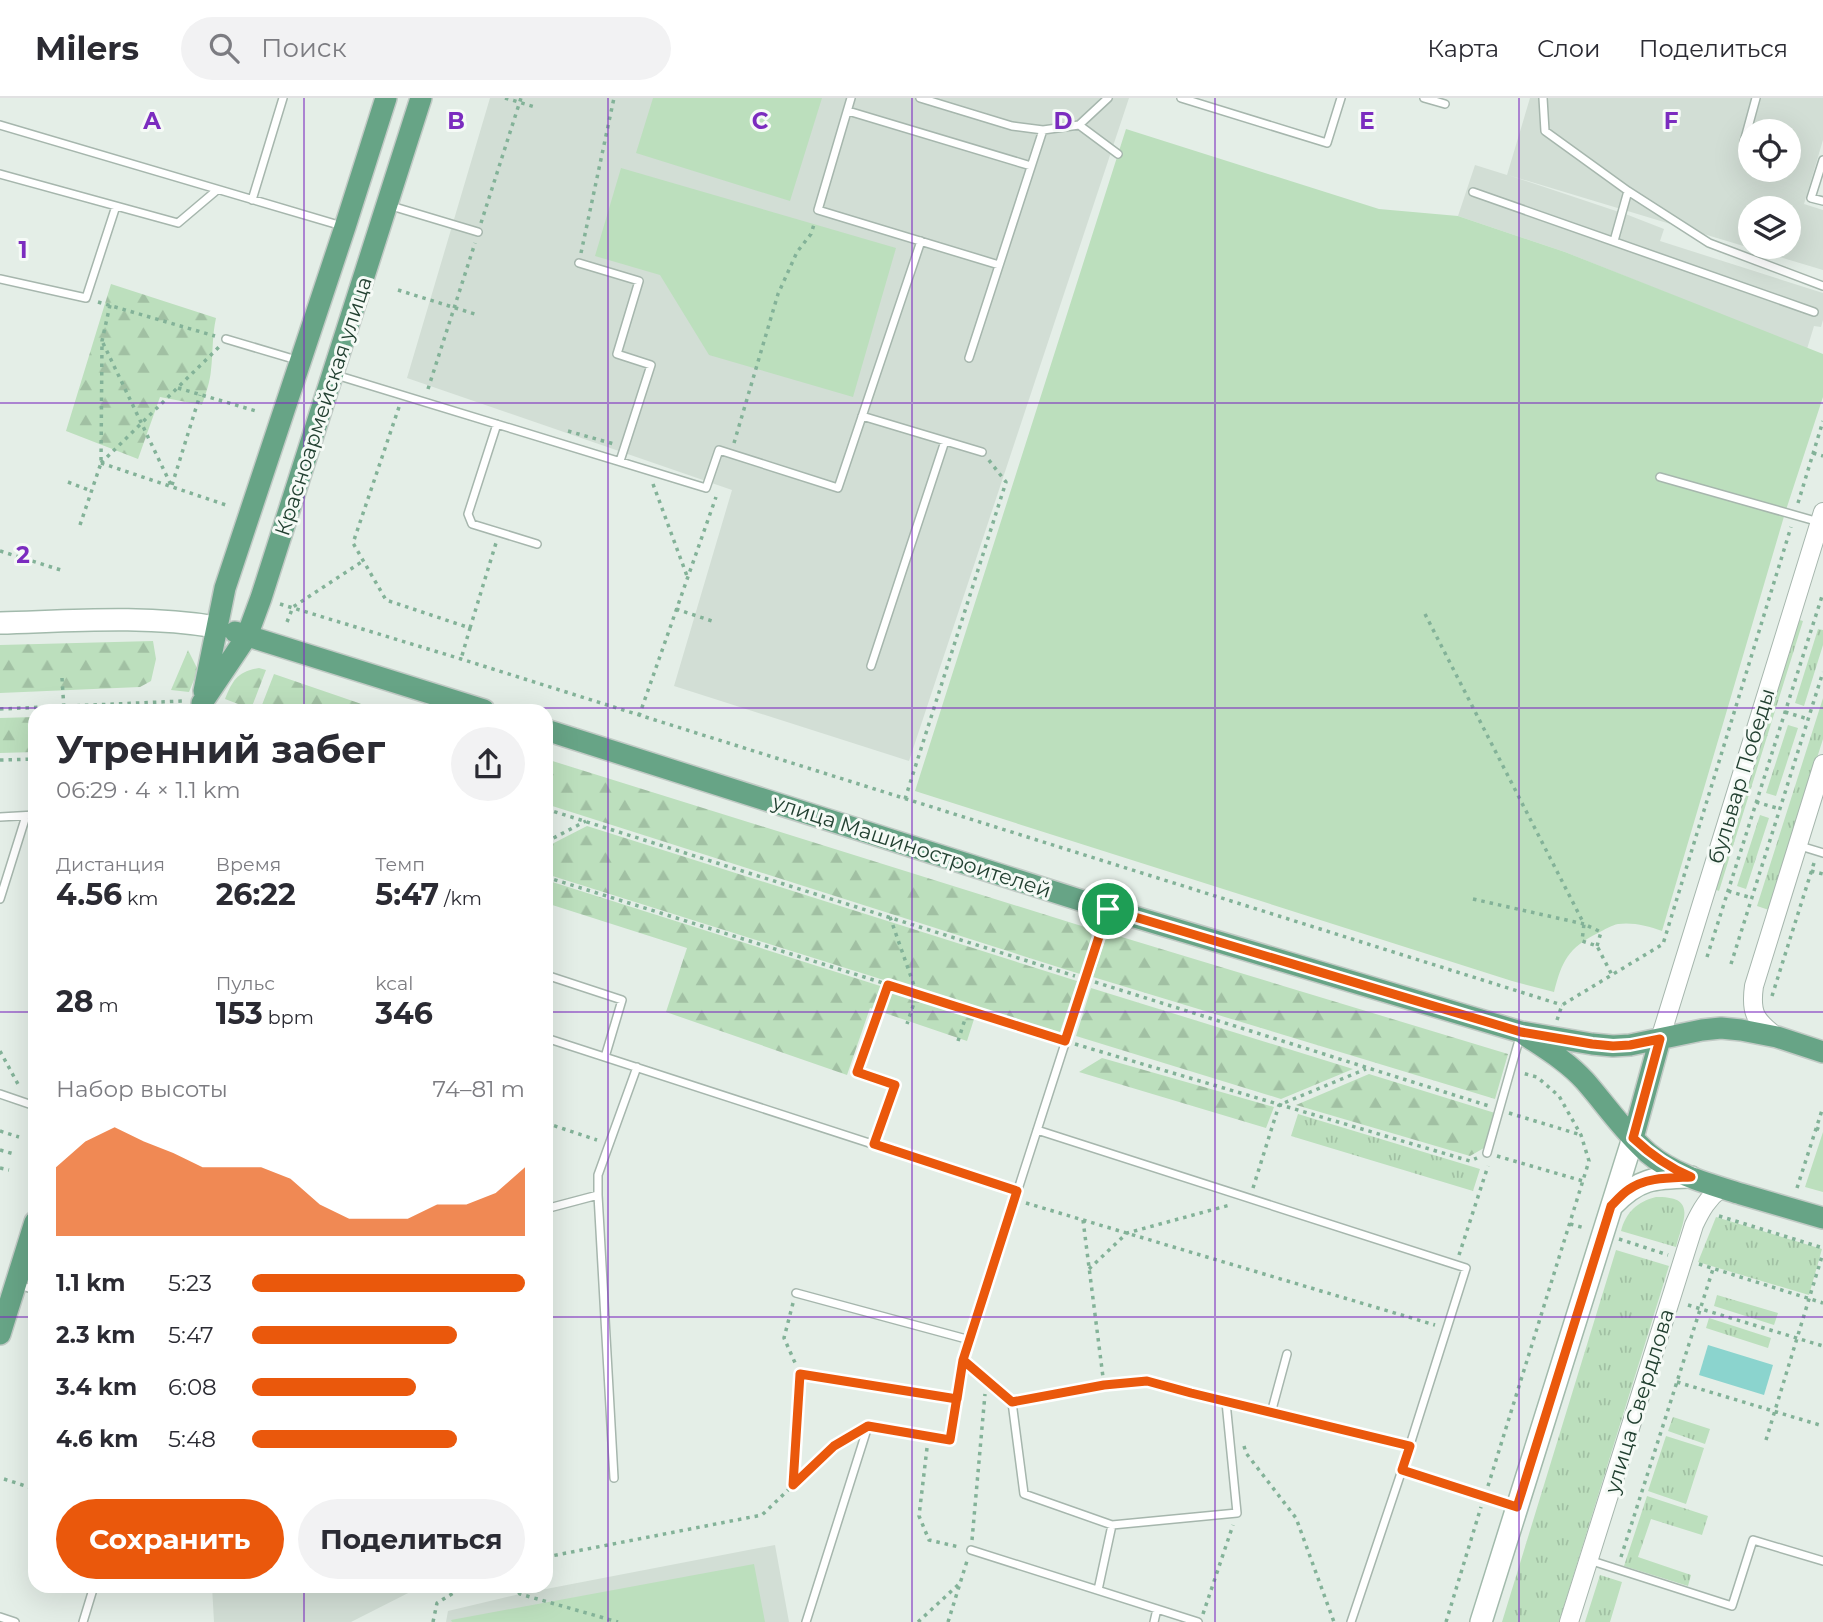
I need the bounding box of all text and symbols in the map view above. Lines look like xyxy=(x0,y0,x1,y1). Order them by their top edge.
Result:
search box xyxy=(181,17,671,80)
text: Milers xyxy=(35,28,139,68)
icon: search xyxy=(205,29,243,67)
text: Поиск xyxy=(261,32,347,64)
text: Карта xyxy=(1427,34,1499,63)
text: Слои xyxy=(1537,34,1601,63)
text: Поделиться xyxy=(1639,34,1788,63)
text: A xyxy=(142,107,161,135)
text: B xyxy=(447,107,465,135)
text: C xyxy=(752,107,769,135)
text: D xyxy=(1054,107,1073,135)
text: E xyxy=(1359,107,1375,135)
text: F xyxy=(1664,107,1679,135)
map controls xyxy=(1738,119,1801,259)
button: locate xyxy=(1738,119,1801,182)
button: layers xyxy=(1738,196,1801,259)
text: 1 xyxy=(18,236,28,264)
street label: Красноармейская улица xyxy=(269,273,377,539)
text: 2 xyxy=(16,541,30,569)
street label: бульвар Победы xyxy=(1702,685,1780,867)
text: Утренний забег xyxy=(56,726,385,773)
button: share xyxy=(451,727,525,801)
text: 06:29 · 4 × 1.1 km xyxy=(56,776,241,804)
street label: улица Машиностроителей xyxy=(769,789,1055,903)
text: Дистанция xyxy=(56,853,165,876)
text: Время xyxy=(216,853,281,876)
text: Темп xyxy=(375,853,425,876)
text: 4.56 xyxy=(56,876,122,913)
text: 26:22 xyxy=(216,876,296,913)
text: 5:47 xyxy=(375,876,439,913)
pin xyxy=(1078,879,1138,939)
text: km xyxy=(122,887,158,910)
text: /km xyxy=(439,887,482,910)
icon: arrive xyxy=(1089,890,1127,928)
text: Пульс xyxy=(216,972,275,995)
text: kcal xyxy=(375,972,413,995)
text: 28 xyxy=(56,983,94,1020)
text: m xyxy=(94,994,119,1017)
text: 153 xyxy=(216,995,263,1032)
text: 346 xyxy=(375,995,433,1032)
text: bpm xyxy=(263,1006,314,1029)
text: Набор высоты xyxy=(56,1075,228,1103)
text: 74–81 m xyxy=(433,1075,525,1103)
text: 1.1 km xyxy=(56,1269,125,1297)
text: 5:23 xyxy=(168,1269,212,1297)
street label: улица Свердлова xyxy=(1599,1306,1679,1497)
text: 2.3 km xyxy=(56,1321,135,1349)
text: 5:47 xyxy=(168,1321,214,1349)
text: 3.4 km xyxy=(56,1373,137,1401)
text: 6:08 xyxy=(168,1373,217,1401)
text: 4.6 km xyxy=(56,1425,138,1453)
text: 5:48 xyxy=(168,1425,216,1453)
button: Сохранить xyxy=(56,1499,284,1579)
button: Поделиться xyxy=(298,1499,525,1579)

